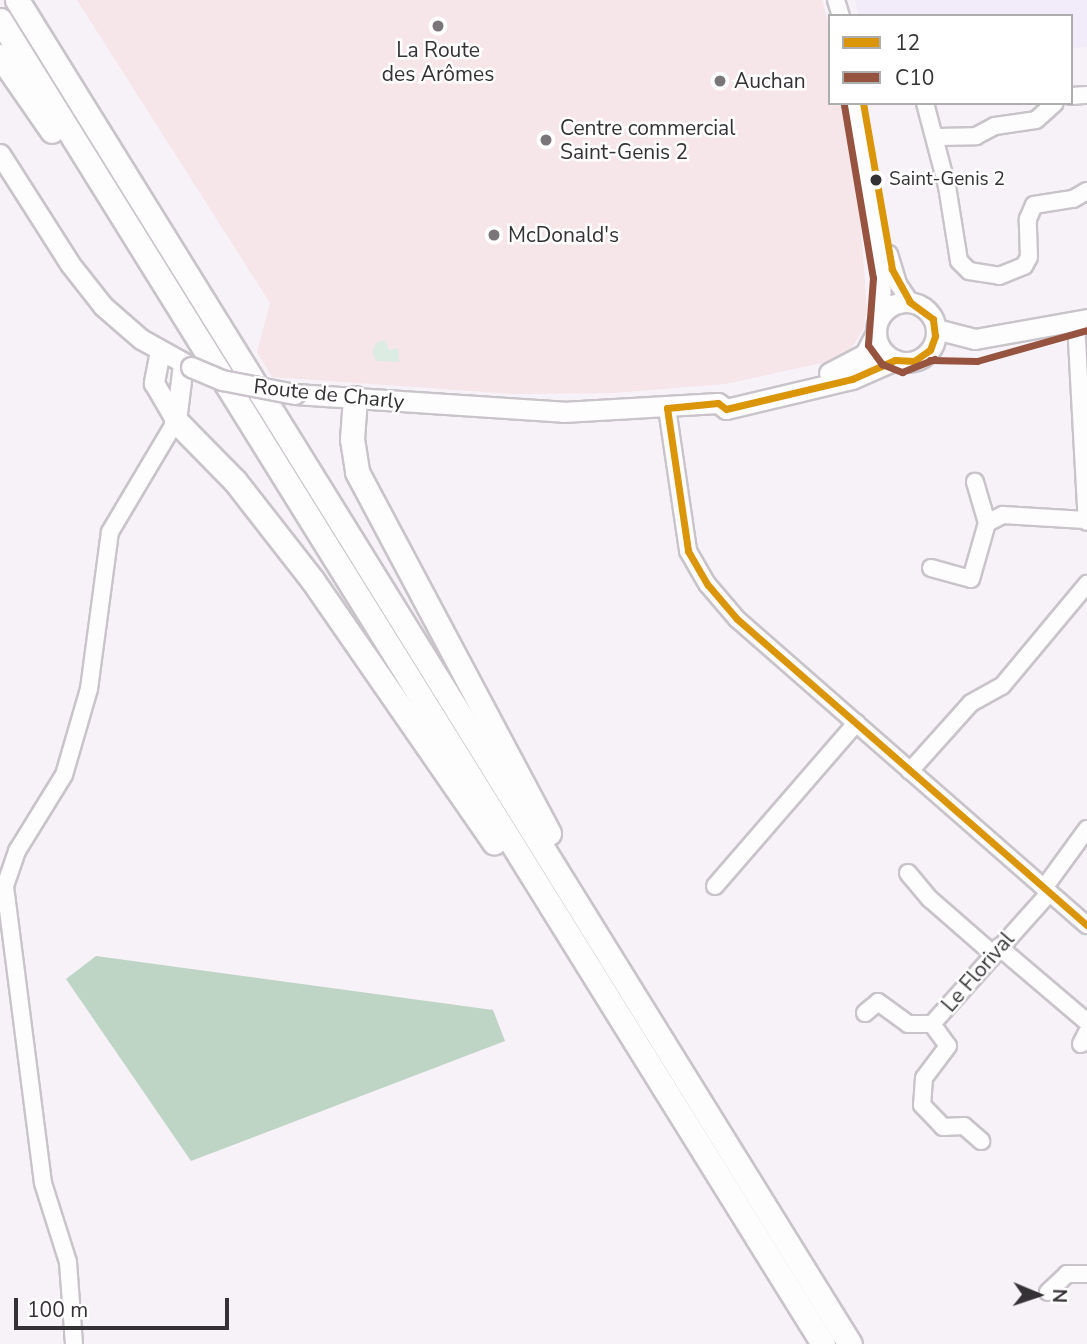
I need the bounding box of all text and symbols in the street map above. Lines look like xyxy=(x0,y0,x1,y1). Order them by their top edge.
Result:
legend xyxy=(828,14,1073,105)
marker: La Route des Arômes xyxy=(430,18,446,34)
text: 12 xyxy=(895,29,920,57)
place label: La Route des Arômes xyxy=(382,37,494,87)
text: C10 xyxy=(895,64,934,92)
place label: Auchan xyxy=(734,68,806,94)
marker: Auchan xyxy=(712,73,728,89)
place label: Centre commercial Saint-Genis 2 xyxy=(560,115,735,165)
marker: Centre commercial Saint-Genis 2 xyxy=(538,132,554,148)
place label: Saint-Genis 2 xyxy=(889,169,1005,191)
marker: Saint-Genis 2 xyxy=(869,173,883,187)
place label: McDonald's xyxy=(508,222,619,248)
marker: McDonald's xyxy=(486,227,502,243)
street label: Route de Charly xyxy=(252,374,406,414)
street label: Le Florival xyxy=(937,927,1019,1017)
north arrow xyxy=(1003,1260,1073,1330)
scale bar xyxy=(18,1284,233,1328)
text: N xyxy=(1046,1288,1072,1303)
text: 100 m xyxy=(27,1296,88,1324)

